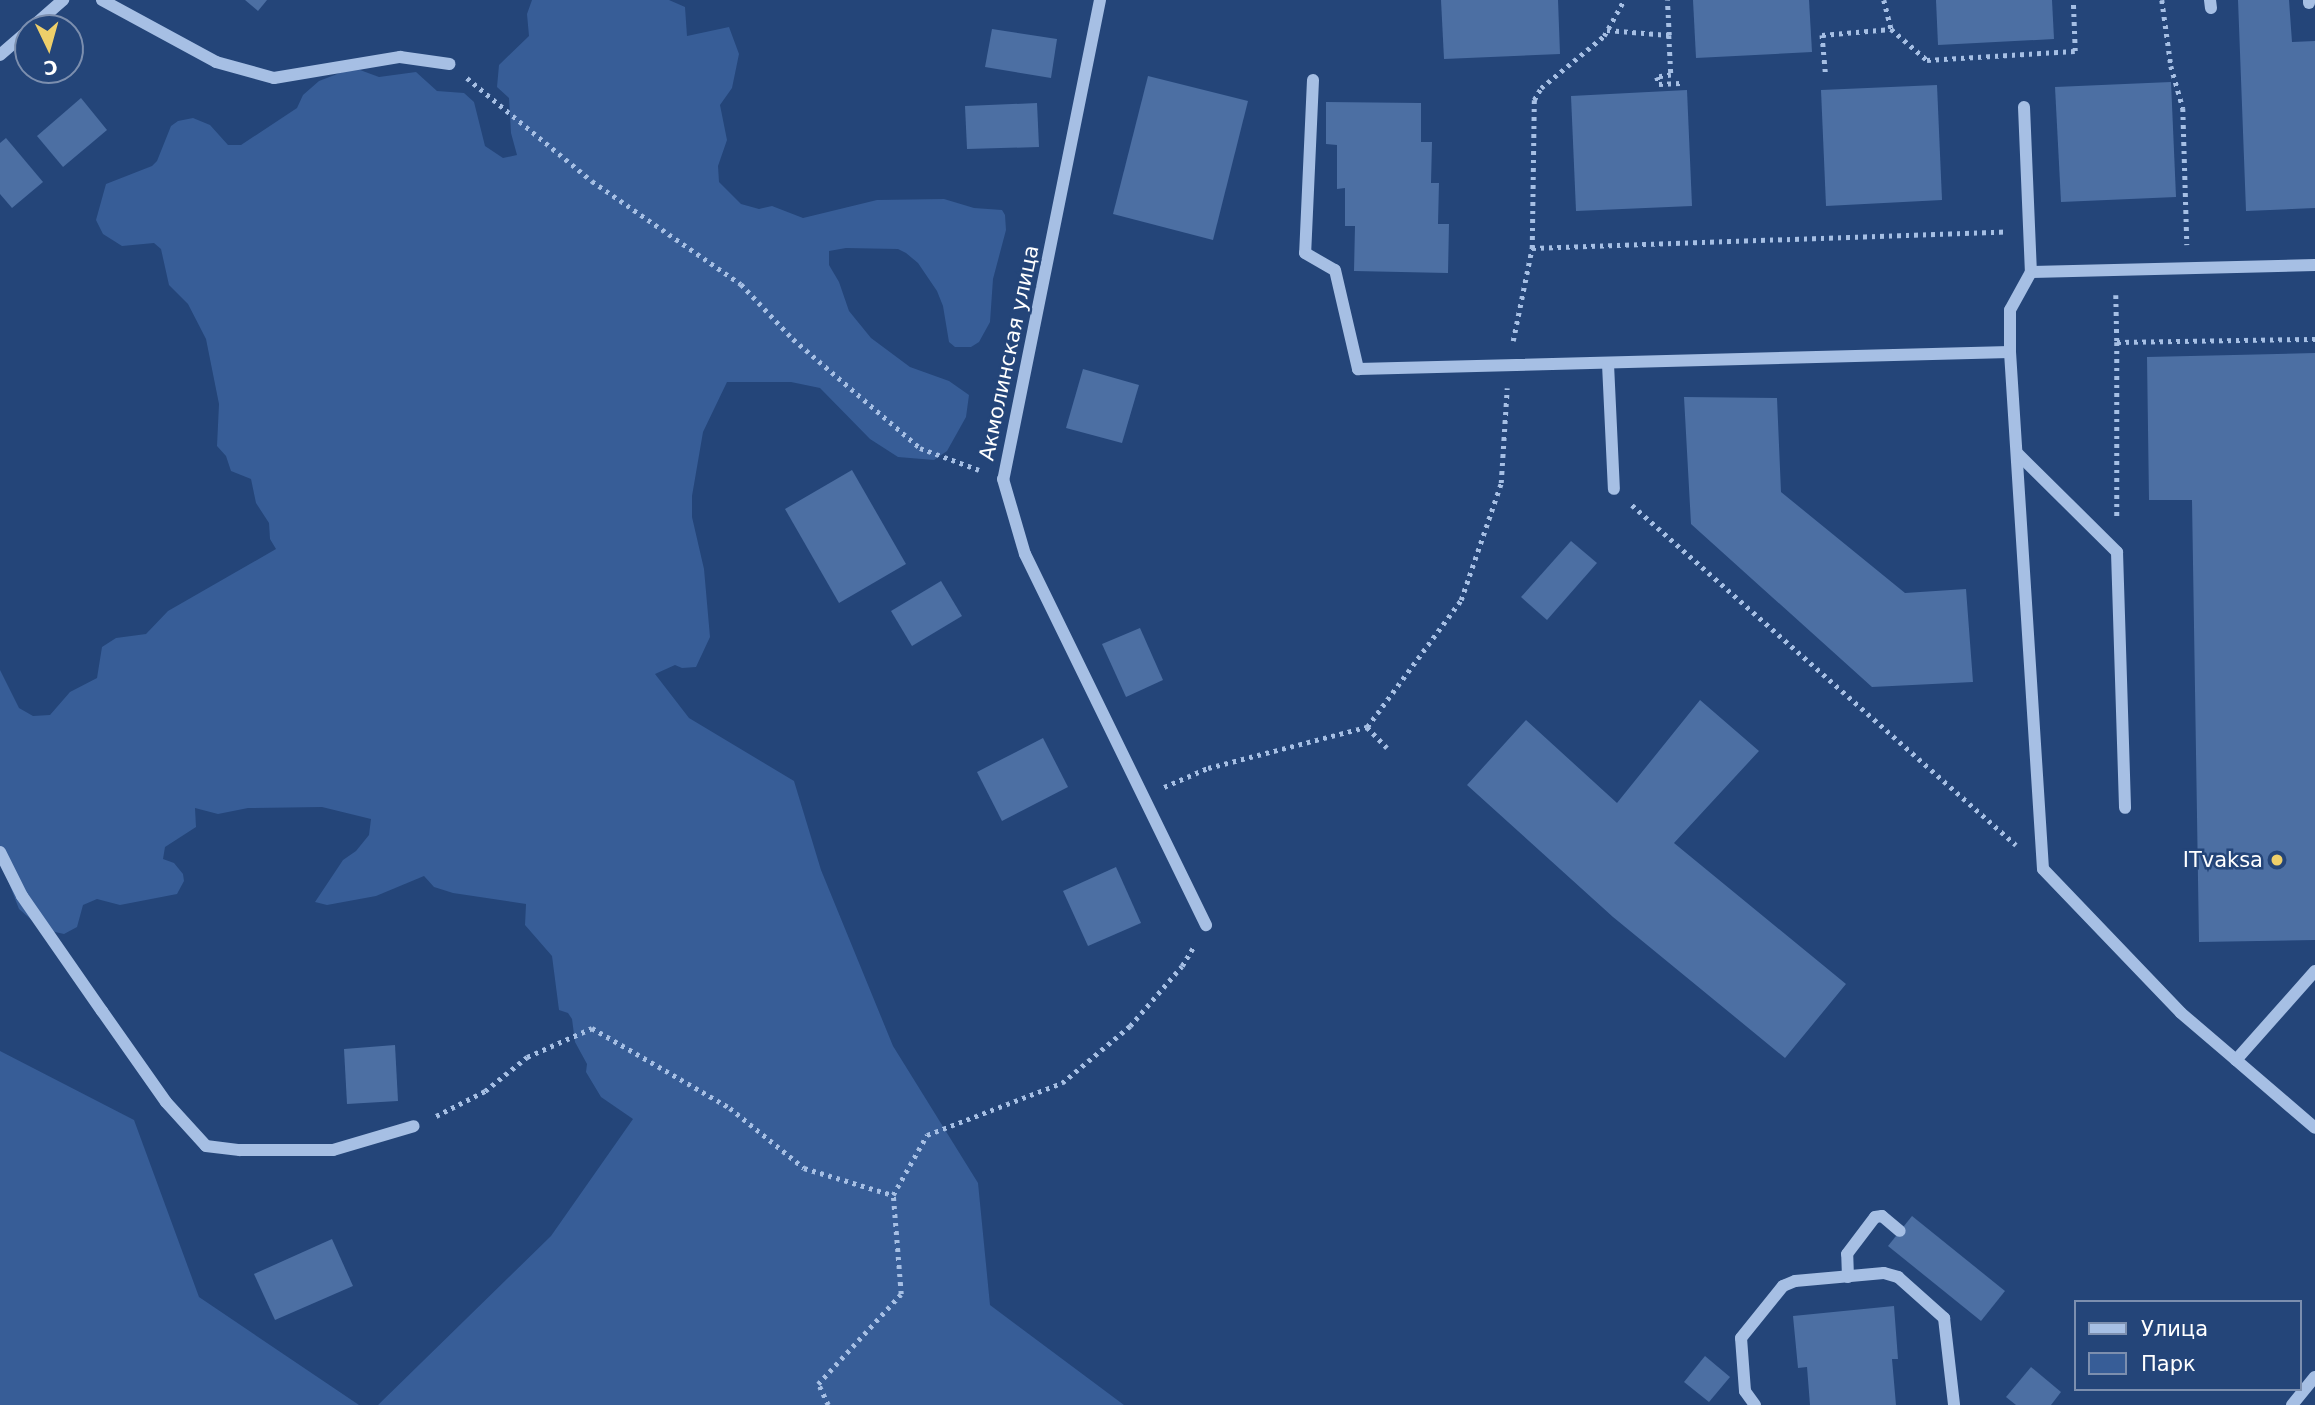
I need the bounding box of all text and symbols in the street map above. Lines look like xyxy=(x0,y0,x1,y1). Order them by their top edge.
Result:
north arrow xyxy=(14,14,84,84)
text: С xyxy=(43,56,59,79)
street label: Акмолинская улица xyxy=(974,243,1044,463)
place label: ITvaksa xyxy=(2183,847,2263,873)
marker: ITvaksa xyxy=(2269,852,2285,868)
legend xyxy=(2074,1300,2301,1391)
text: Улица xyxy=(2141,1317,2208,1341)
text: Парк xyxy=(2141,1352,2196,1376)

